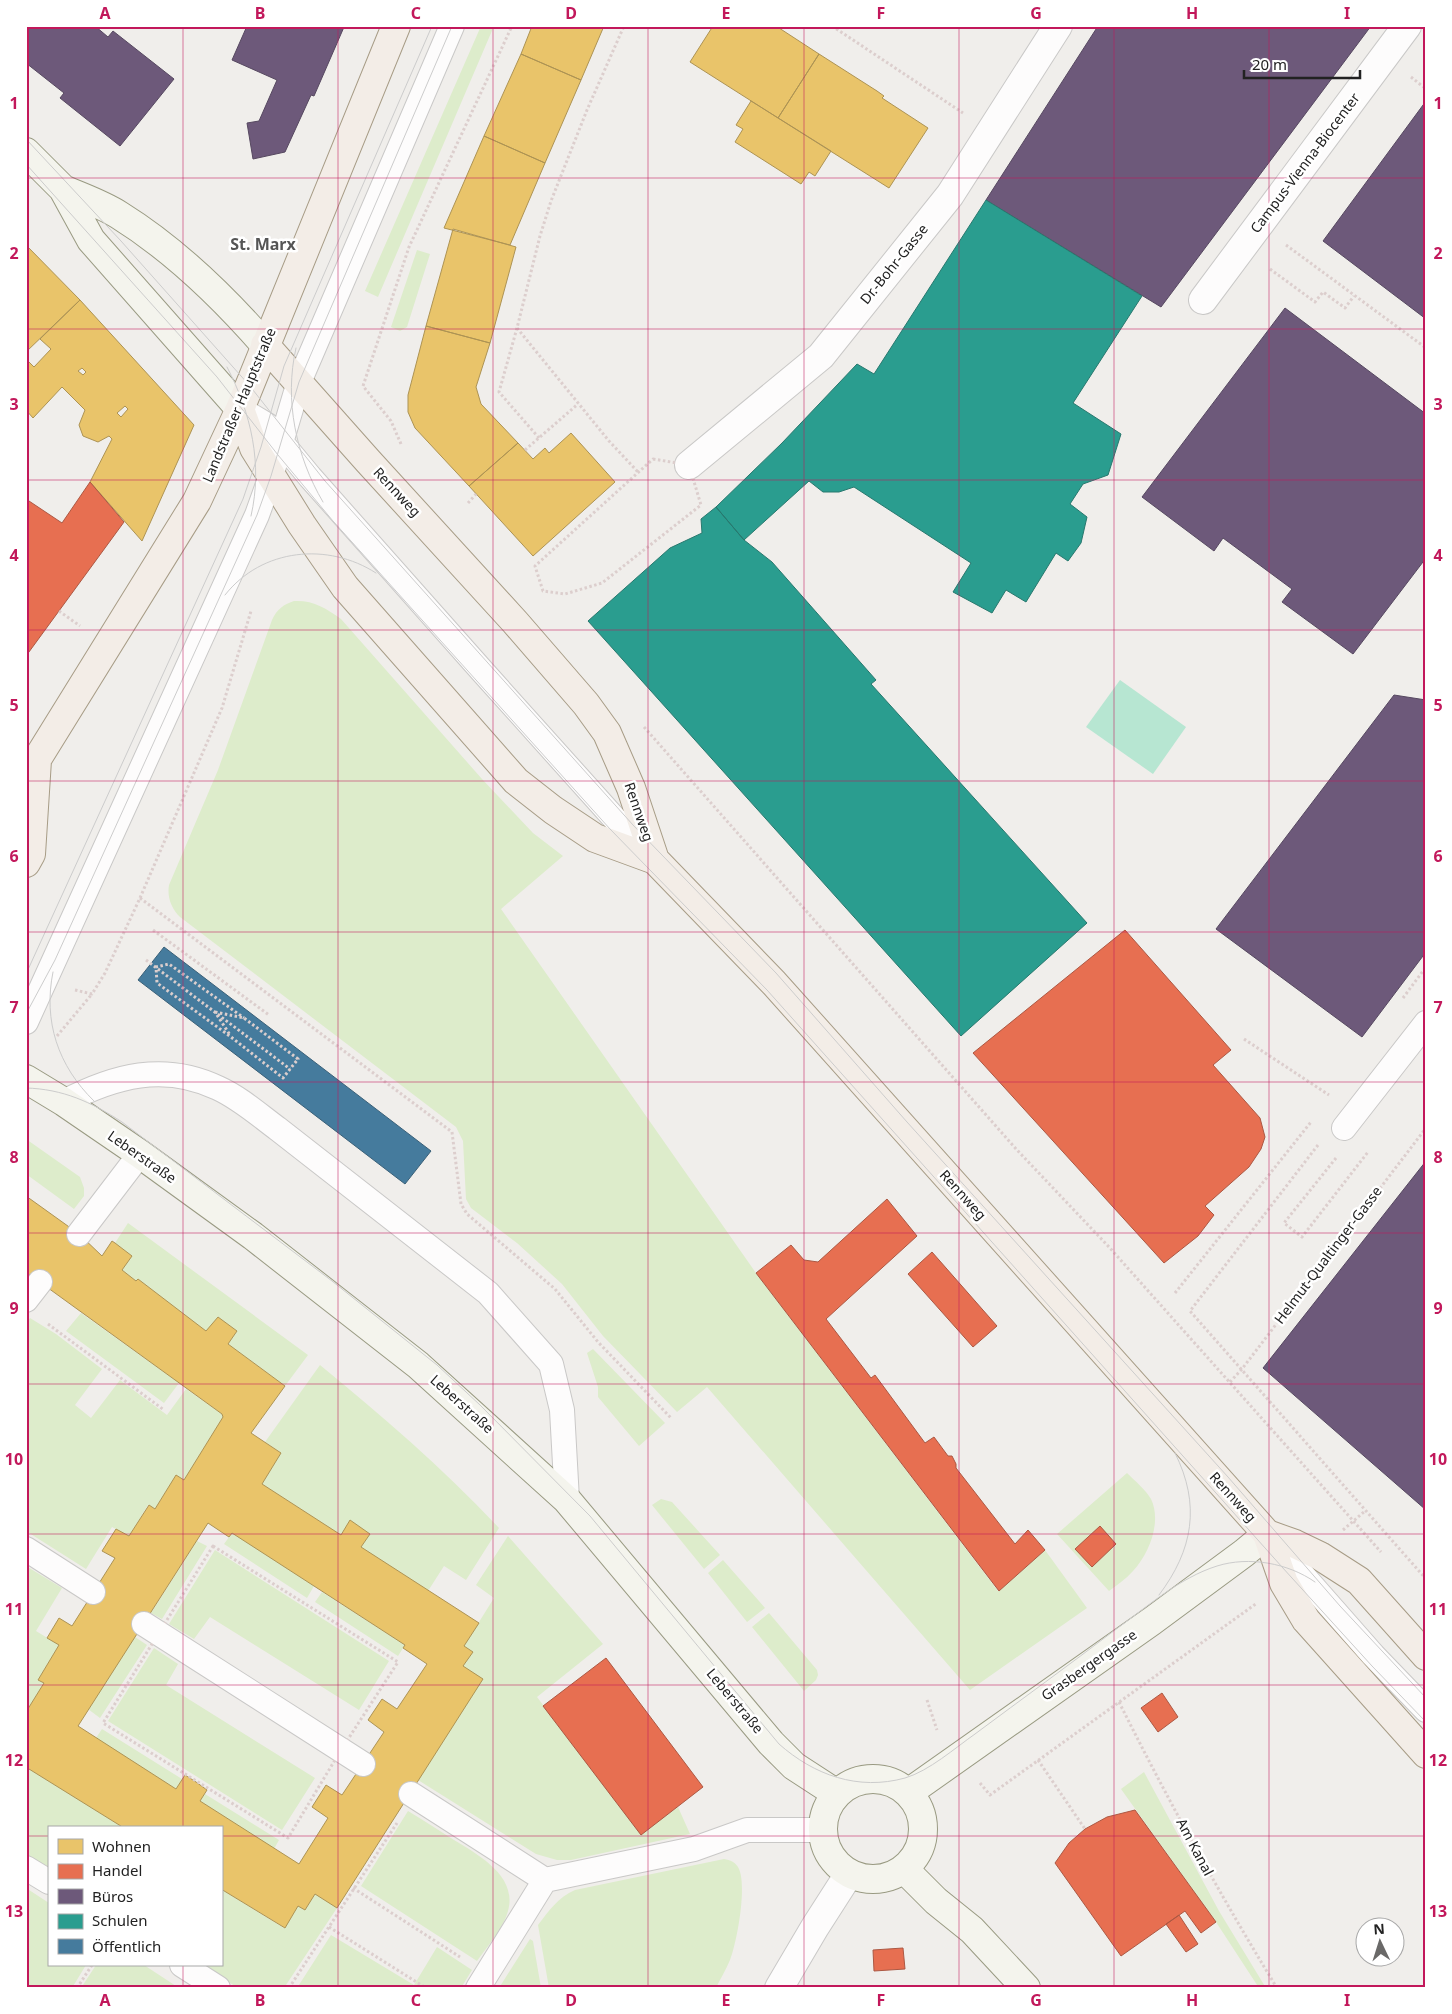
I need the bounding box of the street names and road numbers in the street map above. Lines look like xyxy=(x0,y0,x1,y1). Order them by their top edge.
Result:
street label: Campus-Vienna-Biocenter xyxy=(1246,89,1364,237)
street label: Dr.-Bohr-Gasse xyxy=(855,220,932,308)
street label: Landstraßer Hauptstraße xyxy=(197,325,280,485)
street label: Rennweg xyxy=(369,463,425,521)
street label: Rennweg xyxy=(620,780,658,844)
street label: Leberstraße xyxy=(104,1126,180,1187)
street label: Rennweg xyxy=(936,1165,991,1224)
street label: Helmut-Qualtinger-Gasse xyxy=(1270,1182,1386,1327)
street label: Leberstraße xyxy=(426,1370,498,1437)
street label: Rennweg xyxy=(1206,1467,1261,1526)
street label: Grasbergergasse xyxy=(1037,1625,1140,1705)
street label: Leberstraße xyxy=(703,1664,768,1737)
street label: Am Kanal xyxy=(1172,1815,1218,1879)

